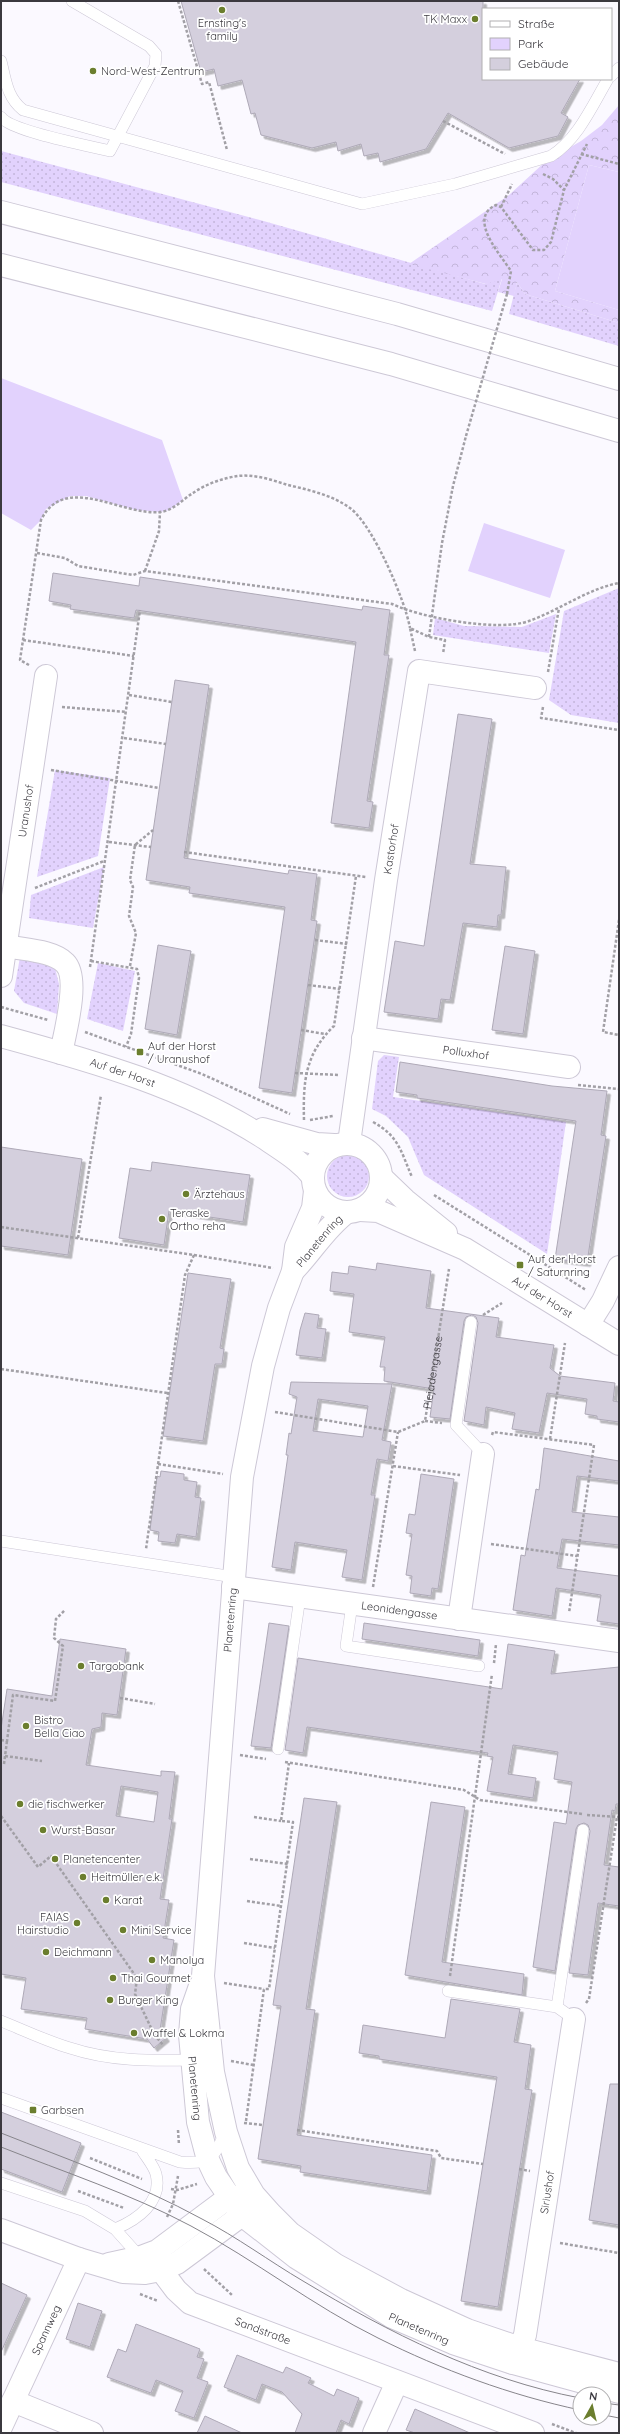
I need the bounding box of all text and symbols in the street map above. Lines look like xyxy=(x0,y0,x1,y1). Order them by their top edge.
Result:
marker: Ernsting's family xyxy=(217,5,227,15)
legend xyxy=(482,8,612,80)
place label: TK Maxx xyxy=(424,12,467,26)
marker: TK Maxx xyxy=(470,14,480,24)
place label: Ernsting's family xyxy=(198,16,246,43)
text: Straße xyxy=(518,16,555,31)
text: Park xyxy=(518,36,543,51)
text: Gebäude xyxy=(518,56,569,71)
place label: Nord-West-Zentrum xyxy=(101,64,204,78)
marker: Nord-West-Zentrum xyxy=(88,66,98,76)
street label: Uranushof xyxy=(15,783,37,838)
street label: Kastorhof xyxy=(380,823,402,875)
place label: Auf der Horst / Uranushof xyxy=(148,1039,216,1066)
street label: Polluxhof xyxy=(442,1042,490,1063)
marker: Auf der Horst / Uranushof xyxy=(135,1047,145,1057)
street label: Auf der Horst xyxy=(88,1055,158,1090)
place label: Ärztehaus xyxy=(194,1187,245,1201)
marker: Ärztehaus xyxy=(181,1189,191,1199)
place label: Teraske Ortho reha xyxy=(170,1206,225,1233)
street label: Planetenring xyxy=(293,1212,345,1270)
marker: Teraske Ortho reha xyxy=(157,1214,167,1224)
place label: Auf der Horst / Saturnring xyxy=(528,1252,596,1279)
marker: Auf der Horst / Saturnring xyxy=(515,1260,525,1270)
street label: Auf der Horst xyxy=(510,1273,575,1321)
street label: Plejadengasse xyxy=(420,1335,445,1410)
street label: Planetenring xyxy=(220,1587,240,1653)
street label: Leonidengasse xyxy=(360,1598,438,1623)
place label: Targobank xyxy=(89,1659,144,1673)
marker: Targobank xyxy=(76,1661,86,1671)
place label: Bistro Bella Ciao xyxy=(34,1713,85,1740)
marker: Bistro Bella Ciao xyxy=(21,1721,31,1731)
place label: die fischwerker xyxy=(28,1797,105,1811)
marker: die fischwerker xyxy=(15,1799,25,1809)
place label: Wurst-Basar xyxy=(51,1823,116,1837)
marker: Wurst-Basar xyxy=(38,1825,48,1835)
place label: Planetencenter xyxy=(63,1852,141,1866)
marker: Planetencenter xyxy=(50,1854,60,1864)
place label: Heitmüller e.k. xyxy=(91,1870,162,1884)
marker: Heitmüller e.k. xyxy=(78,1872,88,1882)
place label: Karat xyxy=(114,1893,143,1907)
marker: Karat xyxy=(101,1895,111,1905)
place label: FAIAS Hairstudio xyxy=(17,1910,69,1937)
marker: FAIAS Hairstudio xyxy=(72,1918,82,1928)
place label: Mini Service xyxy=(131,1923,191,1937)
marker: Mini Service xyxy=(118,1925,128,1935)
place label: Deichmann xyxy=(54,1945,112,1959)
marker: Deichmann xyxy=(41,1947,51,1957)
place label: Manolya xyxy=(160,1953,204,1967)
marker: Manolya xyxy=(147,1955,157,1965)
place label: Thai Gourmet xyxy=(121,1971,191,1985)
marker: Thai Gourmet xyxy=(108,1973,118,1983)
place label: Burger King xyxy=(118,1993,179,2007)
marker: Burger King xyxy=(105,1995,115,2005)
place label: Waffel & Lokma xyxy=(142,2026,224,2040)
marker: Waffel & Lokma xyxy=(129,2028,139,2038)
street label: Planetenring xyxy=(185,2056,205,2121)
place label: Garbsen xyxy=(41,2103,84,2117)
marker: Garbsen xyxy=(28,2105,38,2115)
street label: Siriushof xyxy=(537,2170,557,2215)
street label: Spannweg xyxy=(28,2303,64,2357)
street label: Planetenring xyxy=(387,2309,451,2348)
street label: Sandstraße xyxy=(233,2314,293,2348)
north arrow xyxy=(572,2386,612,2426)
text: N xyxy=(588,2389,598,2404)

